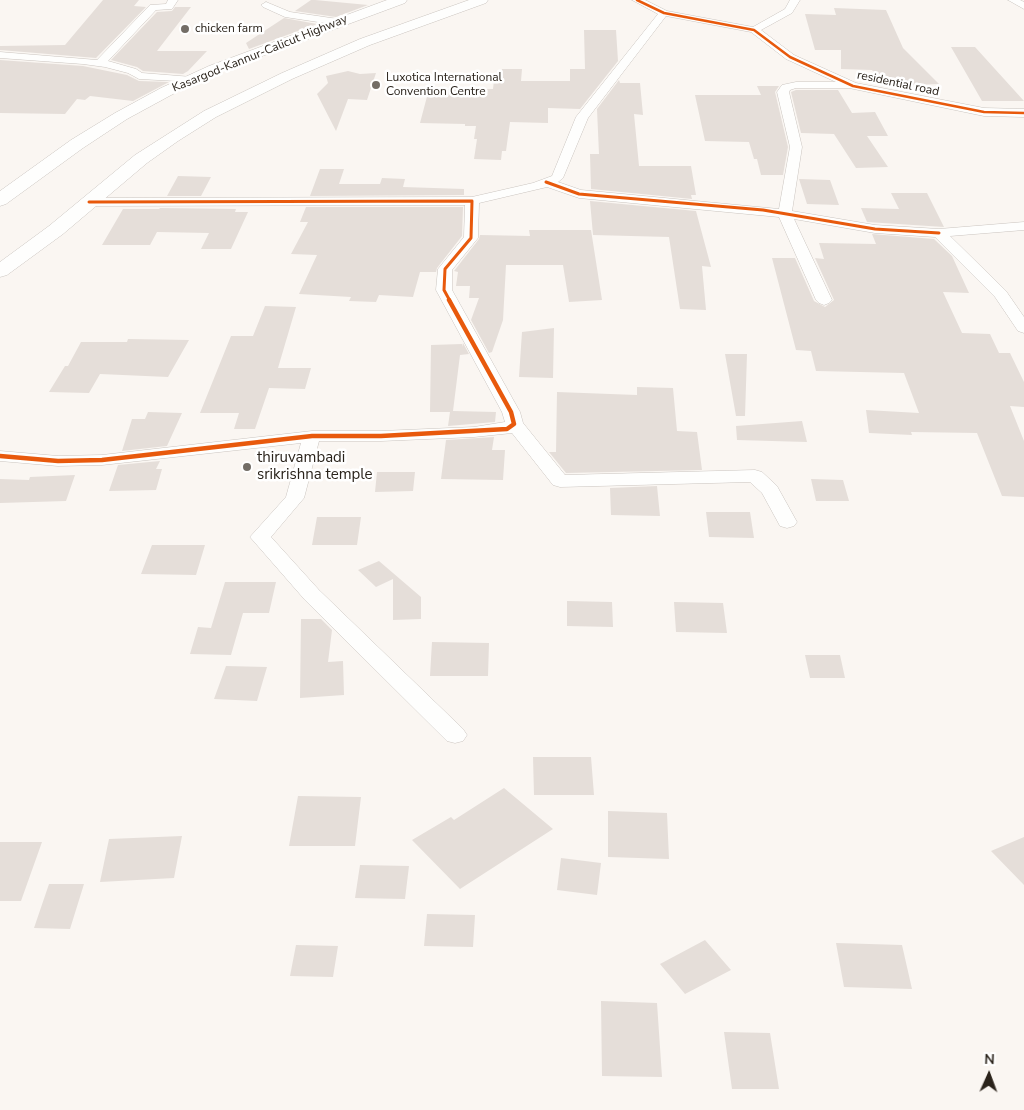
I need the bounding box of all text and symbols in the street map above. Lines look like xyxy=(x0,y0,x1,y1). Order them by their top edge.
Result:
street label: Kasargod-Kannur-Calicut Highway xyxy=(170,12,350,96)
place label: chicken farm xyxy=(195,22,263,36)
marker: chicken farm xyxy=(179,23,191,35)
street label: residential road xyxy=(856,68,940,100)
place label: Luxotica International Convention Centre xyxy=(386,71,502,99)
marker: Luxotica International Convention Centre xyxy=(370,79,382,91)
place label: thiruvambadi srikrishna temple xyxy=(257,449,373,484)
marker: thiruvambadi srikrishna temple xyxy=(241,461,253,473)
north arrow xyxy=(964,1050,1014,1100)
text: N xyxy=(984,1050,995,1069)

